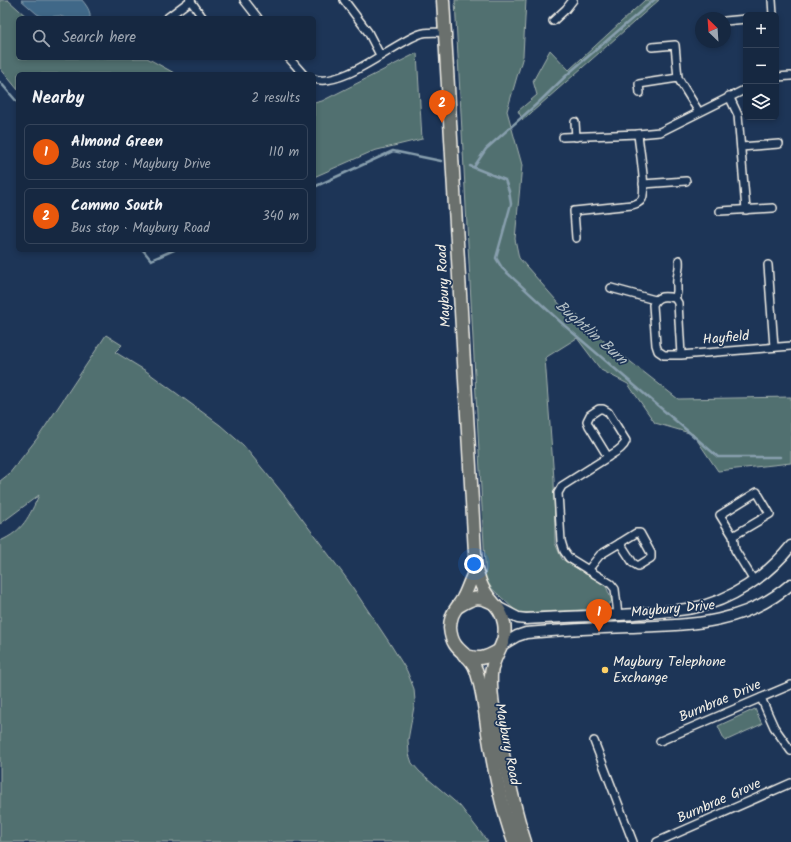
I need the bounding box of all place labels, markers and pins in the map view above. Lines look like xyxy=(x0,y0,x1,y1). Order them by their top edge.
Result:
pin: 2 xyxy=(429,90,455,123)
pin: 1 xyxy=(586,599,612,632)
place label: Maybury Telephone Exchange xyxy=(613,651,727,689)
marker: Maybury Telephone Exchange xyxy=(600,665,610,675)

